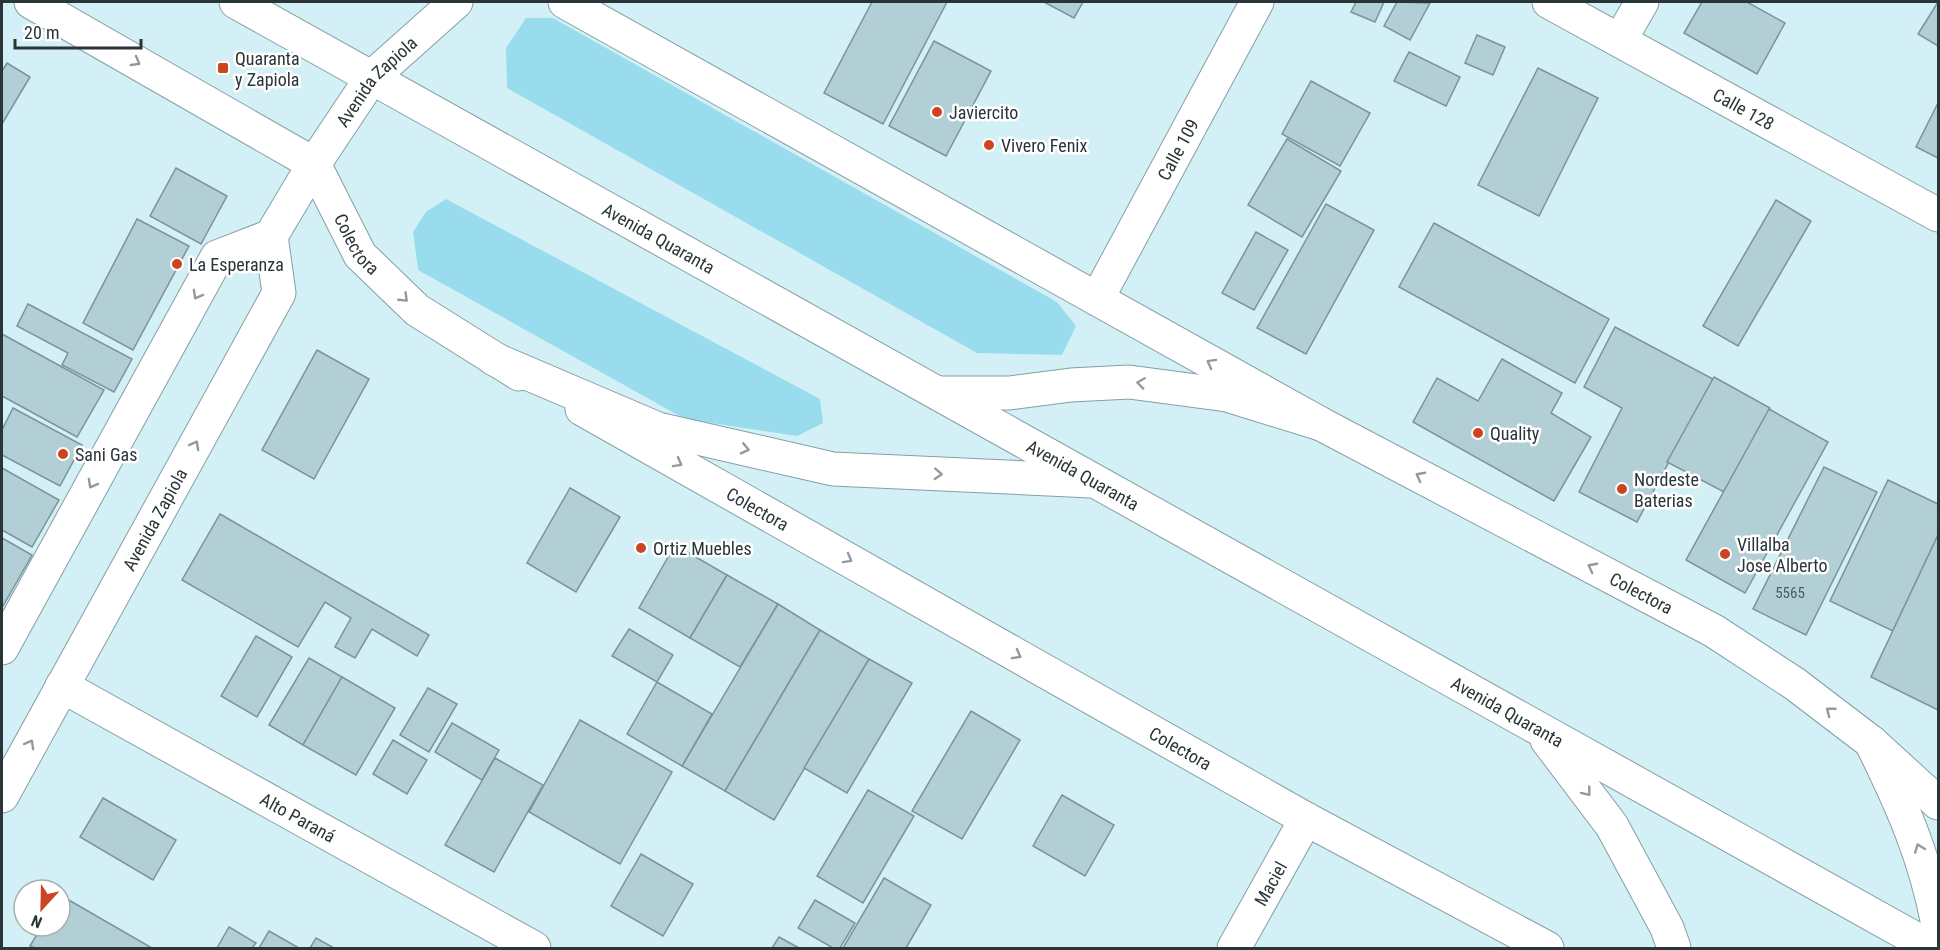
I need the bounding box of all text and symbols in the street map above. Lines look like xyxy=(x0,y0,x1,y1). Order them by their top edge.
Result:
scale bar xyxy=(15,12,141,50)
text: 20 m xyxy=(24,22,59,43)
street label: Avenida Zapiola xyxy=(331,32,421,130)
place label: Quaranta y Zapiola xyxy=(235,48,300,90)
one-way arrow xyxy=(130,55,140,66)
marker: Quaranta y Zapiola xyxy=(216,61,230,75)
street label: Calle 128 xyxy=(1710,83,1778,134)
place label: Javiercito xyxy=(949,102,1018,123)
marker: Javiercito xyxy=(930,105,944,119)
street label: Calle 109 xyxy=(1153,115,1203,184)
place label: Vivero Fenix xyxy=(1001,135,1087,156)
marker: Vivero Fenix xyxy=(982,138,996,152)
street label: Avenida Quaranta xyxy=(599,198,718,277)
street label: Colectora xyxy=(330,210,384,279)
place label: La Esperanza xyxy=(189,254,284,275)
marker: La Esperanza xyxy=(170,257,184,271)
one-way arrow xyxy=(192,289,204,299)
one-way arrow xyxy=(396,290,407,301)
one-way arrow xyxy=(1207,359,1217,370)
one-way arrow xyxy=(1137,378,1146,390)
place label: Quality xyxy=(1490,423,1540,444)
marker: Quality xyxy=(1471,426,1485,440)
street label: Avenida Quaranta xyxy=(1023,435,1143,514)
one-way arrow xyxy=(188,441,199,451)
one-way arrow xyxy=(740,442,750,455)
place label: Sani Gas xyxy=(75,444,137,465)
marker: Sani Gas xyxy=(56,447,70,461)
one-way arrow xyxy=(672,456,682,468)
street label: Avenida Zapiola xyxy=(118,464,191,574)
one-way arrow xyxy=(934,468,943,481)
place label: Nordeste Baterias xyxy=(1634,469,1699,511)
one-way arrow xyxy=(1415,472,1426,483)
one-way arrow xyxy=(88,478,99,488)
marker: Nordeste Baterias xyxy=(1615,482,1629,496)
street label: Colectora xyxy=(723,483,793,534)
place label: Villalba Jose Alberto xyxy=(1737,534,1827,576)
place label: Ortiz Muebles xyxy=(653,538,752,559)
marker: Ortiz Muebles xyxy=(634,541,648,555)
marker: Villalba Jose Alberto xyxy=(1718,547,1732,561)
one-way arrow xyxy=(842,552,852,564)
one-way arrow xyxy=(1588,563,1598,574)
street label: Colectora xyxy=(1606,568,1676,618)
house number: 5565 xyxy=(1775,584,1805,602)
one-way arrow xyxy=(1011,648,1022,660)
street label: Avenida Quaranta xyxy=(1448,672,1567,751)
one-way arrow xyxy=(1826,707,1837,718)
street label: Colectora xyxy=(1146,722,1215,774)
one-way arrow xyxy=(23,740,34,751)
one-way arrow xyxy=(1579,786,1590,797)
street label: Alto Paraná xyxy=(257,788,339,846)
one-way arrow xyxy=(1913,843,1926,854)
street label: Maciel xyxy=(1249,858,1291,909)
north arrow xyxy=(12,878,72,938)
text: N xyxy=(28,911,45,932)

